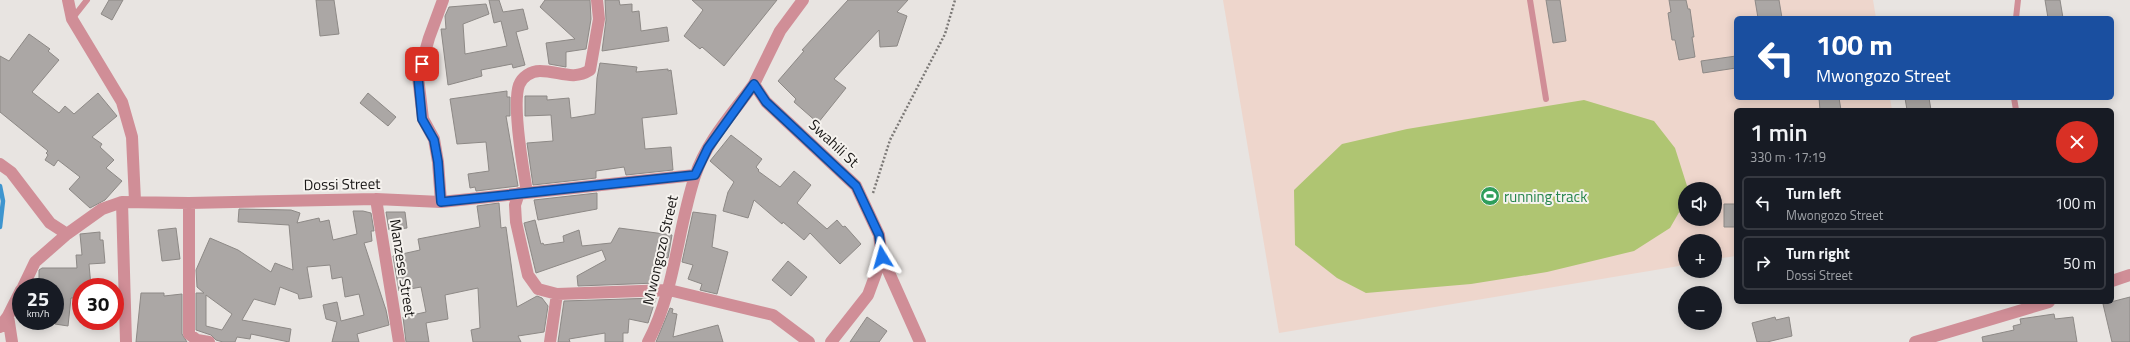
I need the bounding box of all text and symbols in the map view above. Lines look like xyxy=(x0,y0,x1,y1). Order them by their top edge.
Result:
text: 100 m xyxy=(1816,23,1893,66)
icon: left xyxy=(1750,32,1802,84)
pin xyxy=(405,47,439,81)
icon: arrive xyxy=(411,53,433,75)
text: Mwongozo Street xyxy=(1816,62,1951,89)
street label: Swahili St xyxy=(804,114,865,173)
text: 1 min xyxy=(1750,114,1808,150)
button: close xyxy=(2056,121,2098,163)
text: 330 m · 17:19 xyxy=(1750,147,1826,167)
street label: Dossi Street xyxy=(303,172,381,196)
map controls xyxy=(1678,182,1722,330)
button: sound xyxy=(1678,182,1722,226)
text: Turn left xyxy=(1786,182,1841,205)
sports icon: running track xyxy=(1479,185,1501,207)
place label: running track xyxy=(1504,185,1587,208)
street label: Mwongozo Street xyxy=(636,192,684,307)
icon: left xyxy=(1752,192,1774,214)
text: 100 m xyxy=(2055,192,2096,215)
text: Mwongozo Street xyxy=(1786,205,1883,225)
street label: Manzese Street xyxy=(384,217,422,319)
button: + xyxy=(1678,234,1722,278)
position arrow xyxy=(861,236,903,278)
text: Turn right xyxy=(1786,242,1850,265)
icon: right xyxy=(1752,252,1774,274)
text: 50 m xyxy=(2063,252,2096,275)
text: Dossi Street xyxy=(1786,265,1853,285)
speed limit sign: 30 xyxy=(72,278,124,330)
text: 25 xyxy=(27,283,49,314)
button: − xyxy=(1678,286,1722,330)
text: km/h xyxy=(27,306,49,321)

